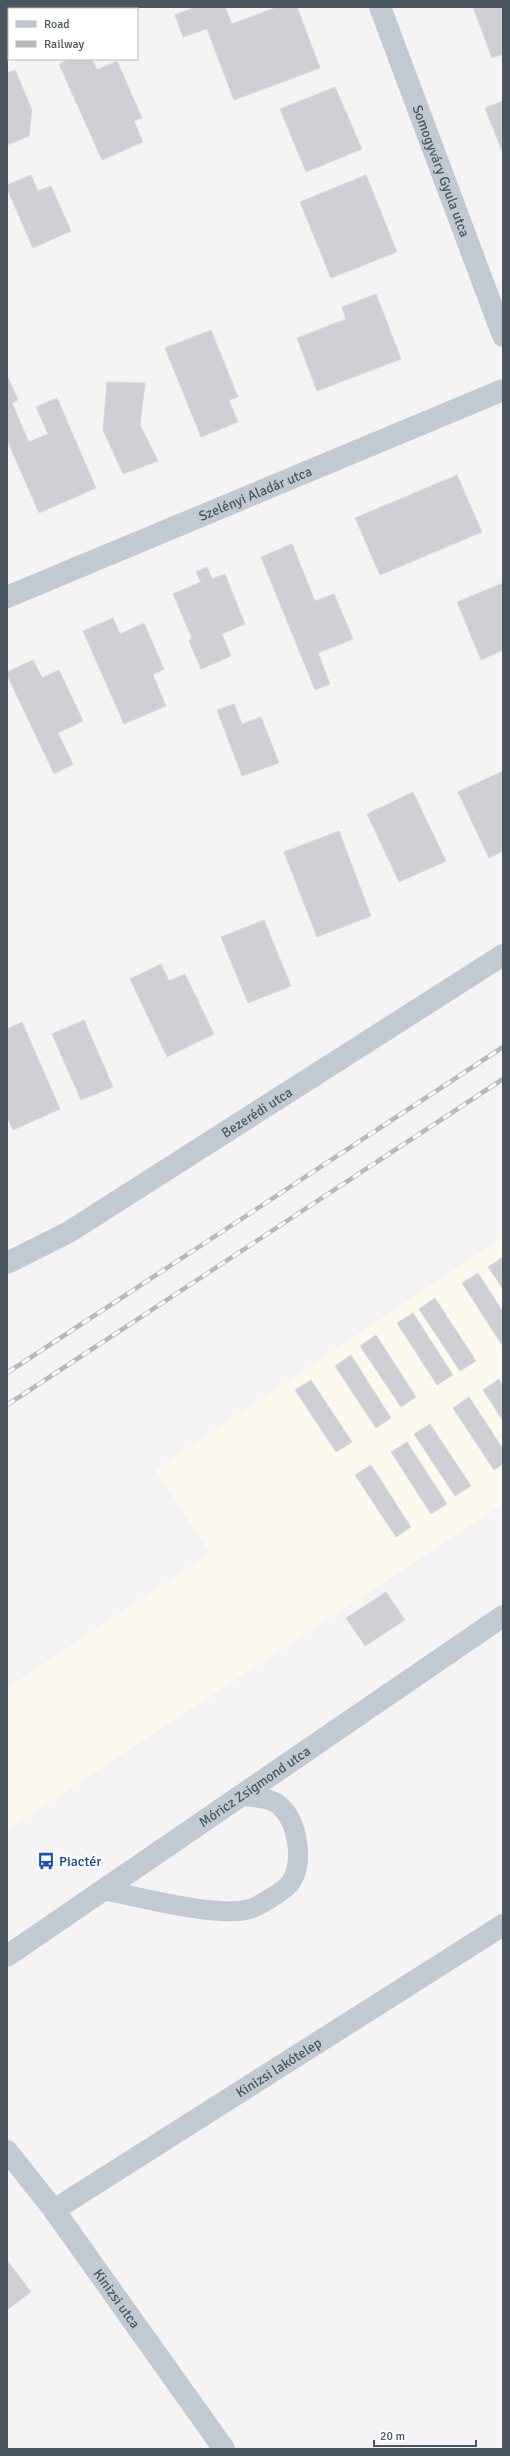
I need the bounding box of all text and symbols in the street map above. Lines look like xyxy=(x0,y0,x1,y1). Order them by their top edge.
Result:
legend xyxy=(8,8,138,60)
text: Road xyxy=(44,17,70,32)
text: Railway xyxy=(44,37,84,52)
street label: Somogyváry Gyula utca xyxy=(409,102,474,239)
street label: Szelényi Aladár utca xyxy=(196,462,314,525)
street label: Bezerédi utca xyxy=(218,1083,295,1141)
street label: Móricz Zsigmond utca xyxy=(195,1742,314,1831)
bus stop icon: Piactér xyxy=(36,1851,56,1871)
place label: Piactér xyxy=(59,1853,102,1870)
street label: Kinizsi lakótelep xyxy=(233,2034,325,2101)
street label: Kinizsi utca xyxy=(90,2265,144,2332)
scale bar xyxy=(374,2422,476,2448)
text: 20 m xyxy=(380,2429,405,2444)

